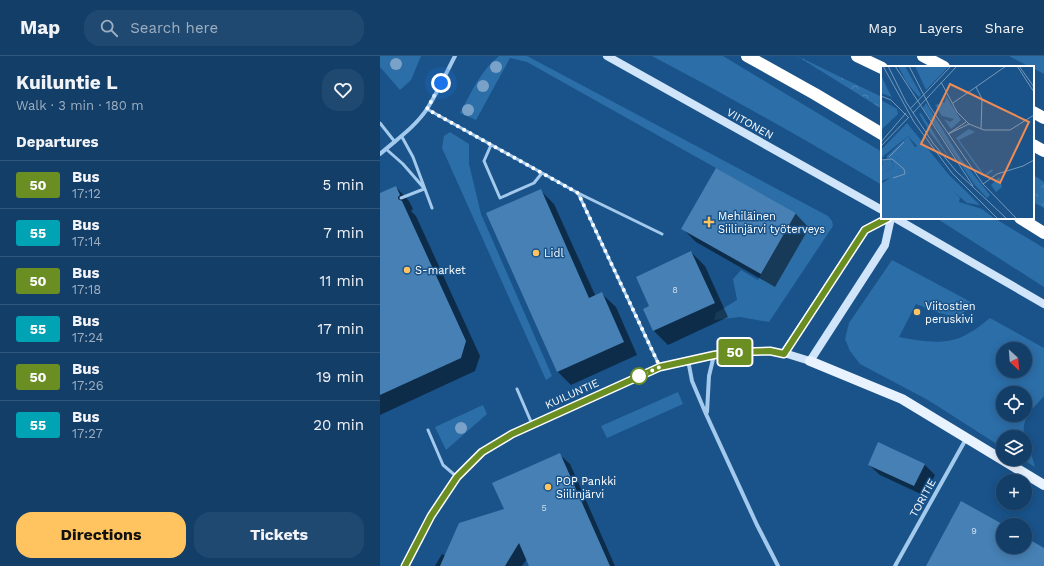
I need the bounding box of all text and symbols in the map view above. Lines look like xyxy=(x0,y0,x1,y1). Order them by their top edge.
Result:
search box xyxy=(84,10,364,46)
text: Map xyxy=(20,16,60,39)
icon: search xyxy=(98,17,120,39)
text: Search here xyxy=(130,19,218,37)
text: Map xyxy=(868,20,897,36)
text: Layers xyxy=(919,20,963,36)
text: Share xyxy=(985,20,1024,36)
inset map xyxy=(881,66,1034,219)
button: heart xyxy=(322,69,364,111)
text: Kuiluntie L xyxy=(16,71,118,94)
your location xyxy=(431,73,451,93)
text: Walk · 3 min · 180 m xyxy=(16,98,144,113)
street label: VIITONEN xyxy=(724,106,776,142)
text: Departures xyxy=(16,133,99,151)
text: Bus xyxy=(72,168,100,186)
text: 5 min xyxy=(323,176,364,194)
text: 50 xyxy=(29,177,47,193)
text: 17:12 xyxy=(72,186,101,201)
place label: Mehiläinen Siilinjärvi työterveys xyxy=(718,210,825,236)
text: Bus xyxy=(72,216,100,234)
marker: Mehiläinen Siilinjärvi työterveys xyxy=(703,216,715,228)
text: 7 min xyxy=(323,224,364,242)
text: 55 xyxy=(30,225,46,241)
text: 17:14 xyxy=(72,234,101,249)
place label: Lidl xyxy=(544,247,564,260)
marker: Lidl xyxy=(531,248,541,258)
text: Bus xyxy=(72,264,100,282)
place label: S-market xyxy=(415,264,466,277)
marker: S-market xyxy=(402,265,412,275)
text: 11 min xyxy=(320,272,364,290)
text: 50 xyxy=(29,273,47,289)
text: 17:18 xyxy=(72,282,101,297)
house number: 8 xyxy=(672,285,678,295)
place label: Viitostien peruskivi xyxy=(925,300,976,326)
marker: Viitostien peruskivi xyxy=(912,307,922,317)
text: Bus xyxy=(72,312,100,330)
text: 17 min xyxy=(317,320,364,338)
text: 55 xyxy=(30,321,46,337)
text: 17:24 xyxy=(72,330,103,345)
line badge: 50 xyxy=(717,339,753,365)
north arrow xyxy=(996,342,1032,378)
map controls xyxy=(996,342,1032,554)
text: 50 xyxy=(726,344,744,360)
text: Bus xyxy=(72,360,100,378)
unlabelled marker xyxy=(630,367,648,385)
text: 19 min xyxy=(316,368,364,386)
text: 50 xyxy=(29,369,47,385)
street label: KUILUNTIE xyxy=(543,376,601,412)
text: 17:26 xyxy=(72,378,104,393)
button: locate xyxy=(996,386,1032,422)
text: Bus xyxy=(72,408,100,426)
text: 20 min xyxy=(313,416,364,434)
text: 55 xyxy=(30,417,46,433)
text: 17:27 xyxy=(72,426,103,441)
button: layers xyxy=(996,430,1032,466)
button: + xyxy=(996,474,1032,510)
place label: POP Pankki Siilinjärvi xyxy=(556,475,616,501)
street label: TORITIE xyxy=(907,476,939,520)
marker: POP Pankki Siilinjärvi xyxy=(543,482,553,492)
house number: 5 xyxy=(541,503,547,513)
button: Directions xyxy=(16,512,186,558)
button: Tickets xyxy=(194,512,364,558)
button: − xyxy=(996,518,1032,554)
house number: 9 xyxy=(971,526,977,536)

